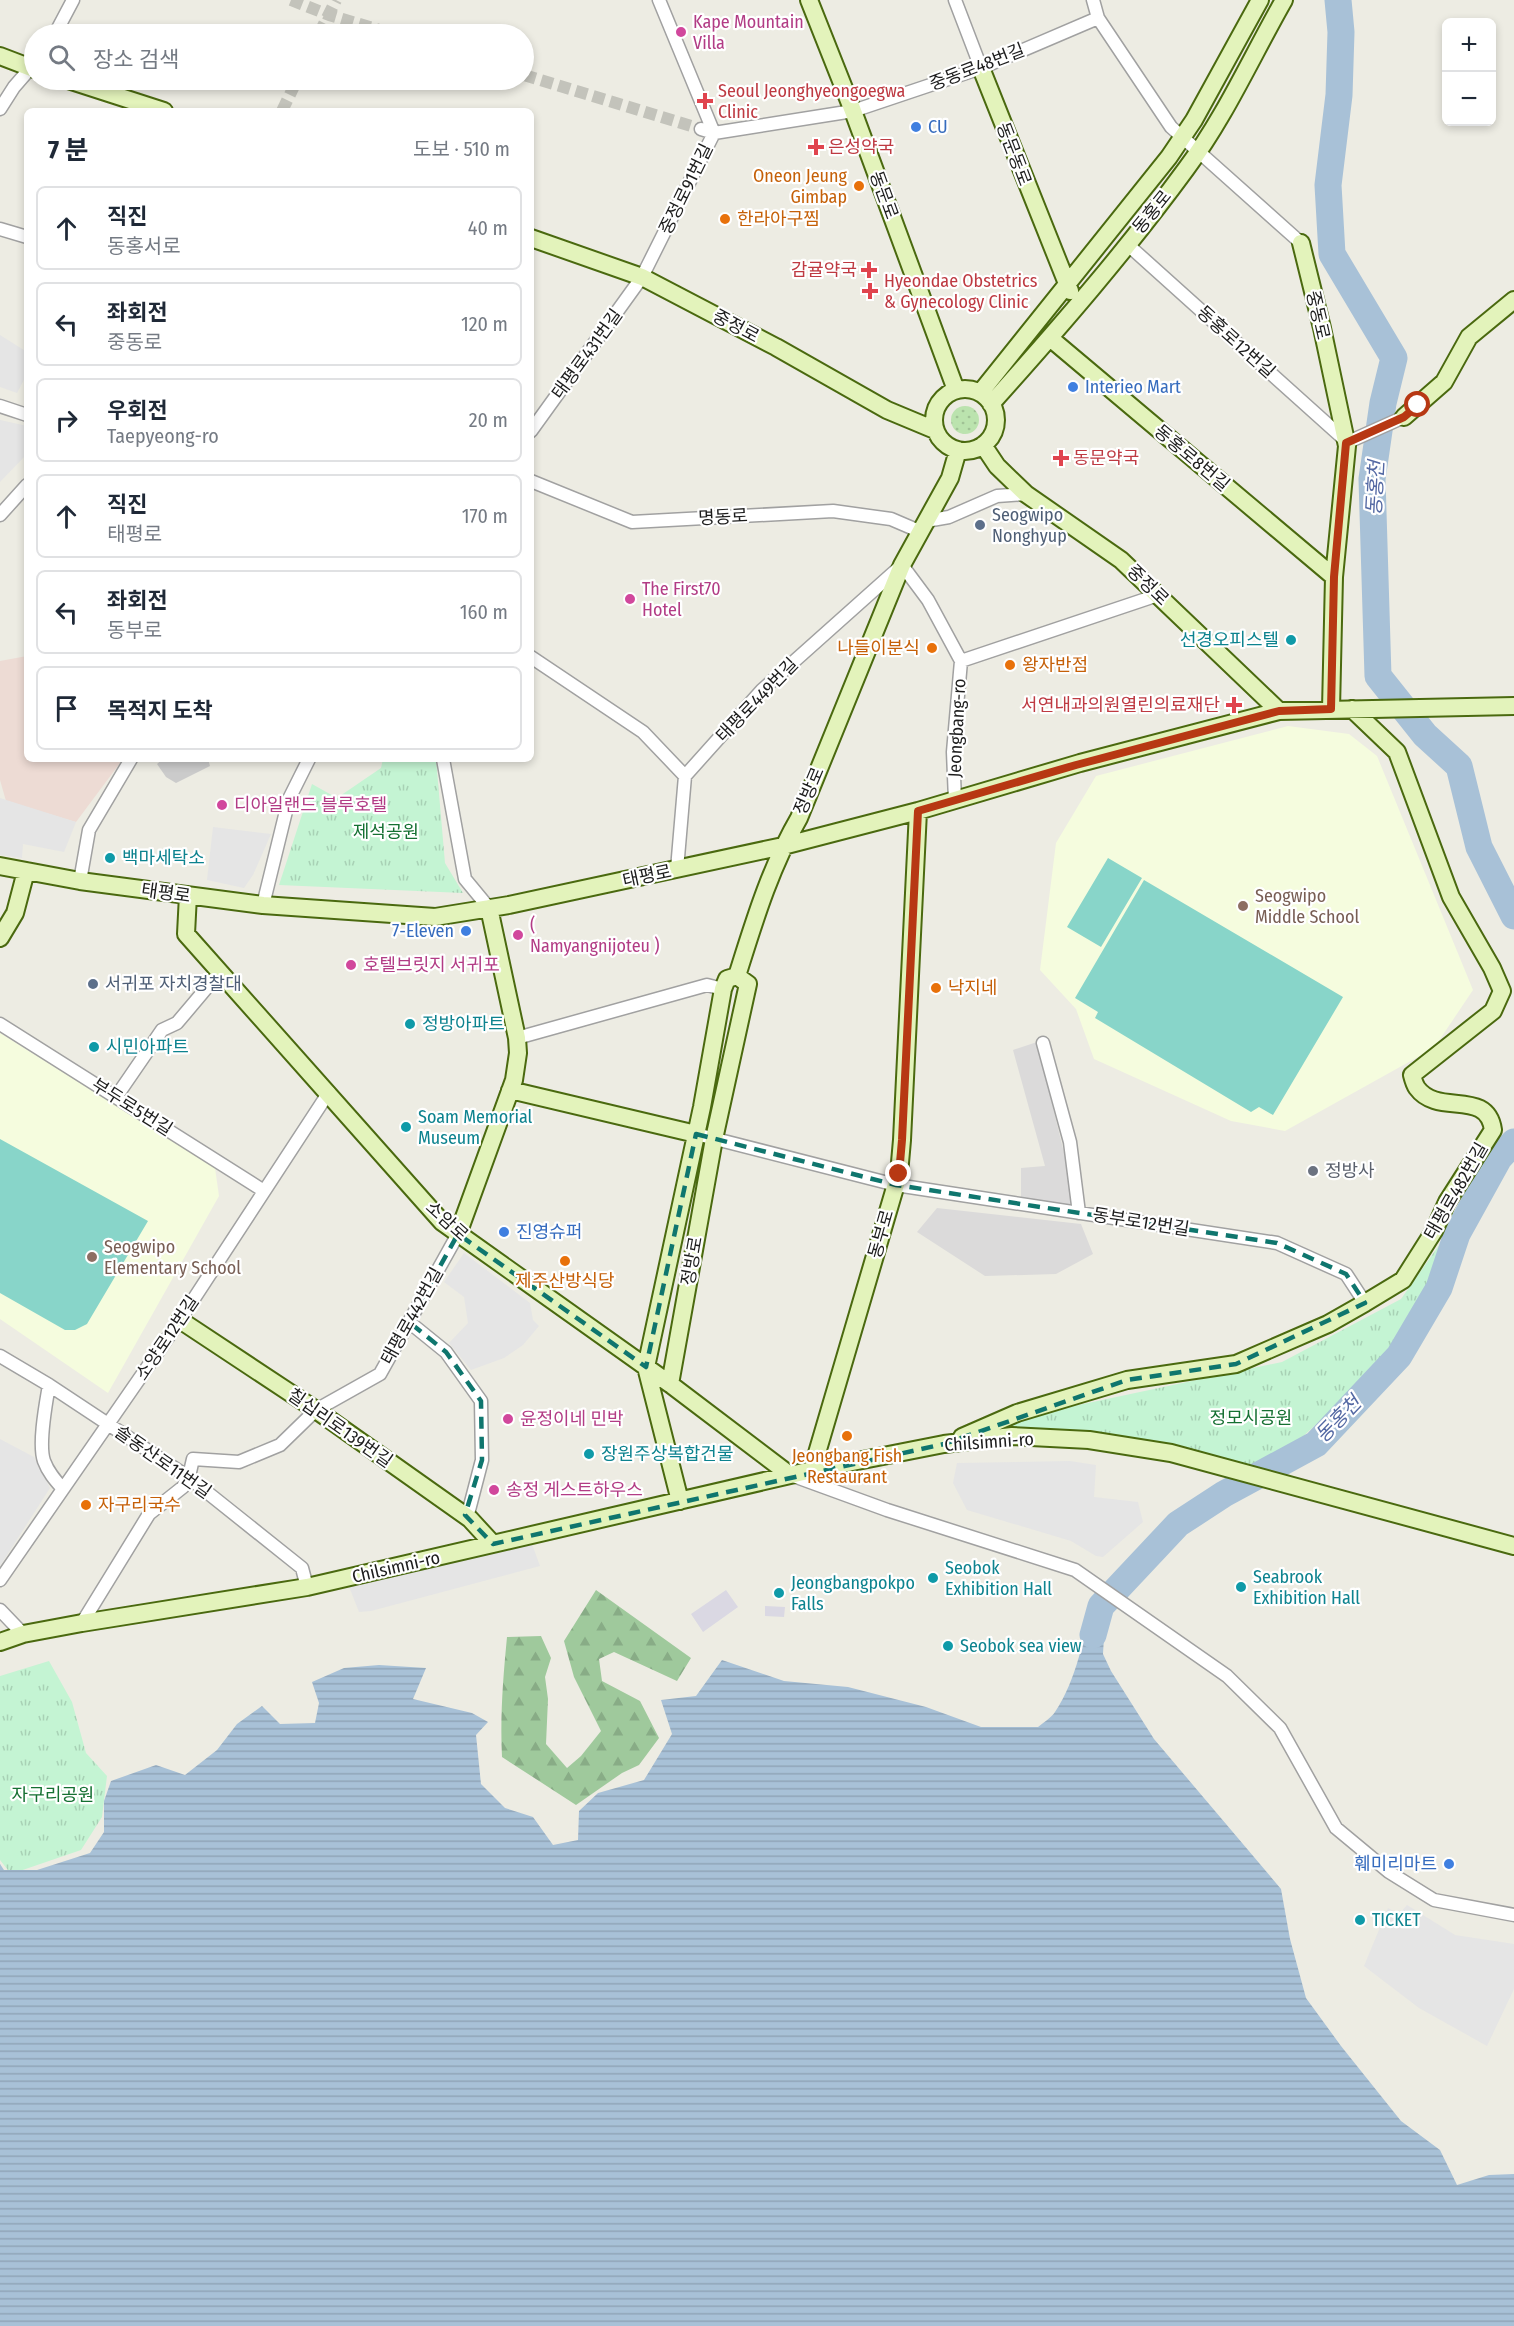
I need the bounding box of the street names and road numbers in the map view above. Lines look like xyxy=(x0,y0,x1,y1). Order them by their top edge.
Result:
street label: 중동로48번길 xyxy=(926,39,1028,95)
street label: 동문동로 xyxy=(992,119,1036,189)
street label: 중정로91번길 xyxy=(655,140,717,238)
street label: 동문로 xyxy=(865,168,903,222)
street label: 동홍로 xyxy=(1128,186,1176,238)
street label: 중동로 xyxy=(1302,288,1334,342)
street label: 동홍로12번길 xyxy=(1192,301,1280,383)
street label: 태평로431번길 xyxy=(547,305,627,403)
street label: 중정로 xyxy=(709,305,763,347)
street label: 동홍로8번길 xyxy=(1150,420,1234,496)
street label: 명동로 xyxy=(698,505,748,529)
street label: 중정로 xyxy=(1122,560,1174,610)
street label: 태평로449번길 xyxy=(711,653,803,747)
street label: Jeongbang-ro xyxy=(943,678,971,778)
street label: 정방로 xyxy=(789,764,829,818)
street label: 태평로 xyxy=(620,860,674,892)
street label: 태평로 xyxy=(140,879,192,907)
street label: 부두로5번길 xyxy=(88,1074,176,1140)
street label: 태평로482번길 xyxy=(1419,1139,1493,1243)
street label: 소암로 xyxy=(421,1196,473,1246)
street label: 동부로12번길 xyxy=(1091,1203,1191,1241)
street label: 동부로 xyxy=(864,1207,898,1261)
street label: 정방로 xyxy=(677,1235,707,1287)
street label: 태평로442번길 xyxy=(376,1263,448,1369)
street label: 소양로12번길 xyxy=(131,1291,203,1385)
street label: 칠십리로139번길 xyxy=(283,1384,397,1472)
street label: 솔동산로11번길 xyxy=(110,1421,216,1503)
street label: Chilsimni-ro xyxy=(943,1428,1035,1456)
street label: Chilsimni-ro xyxy=(350,1546,442,1588)

